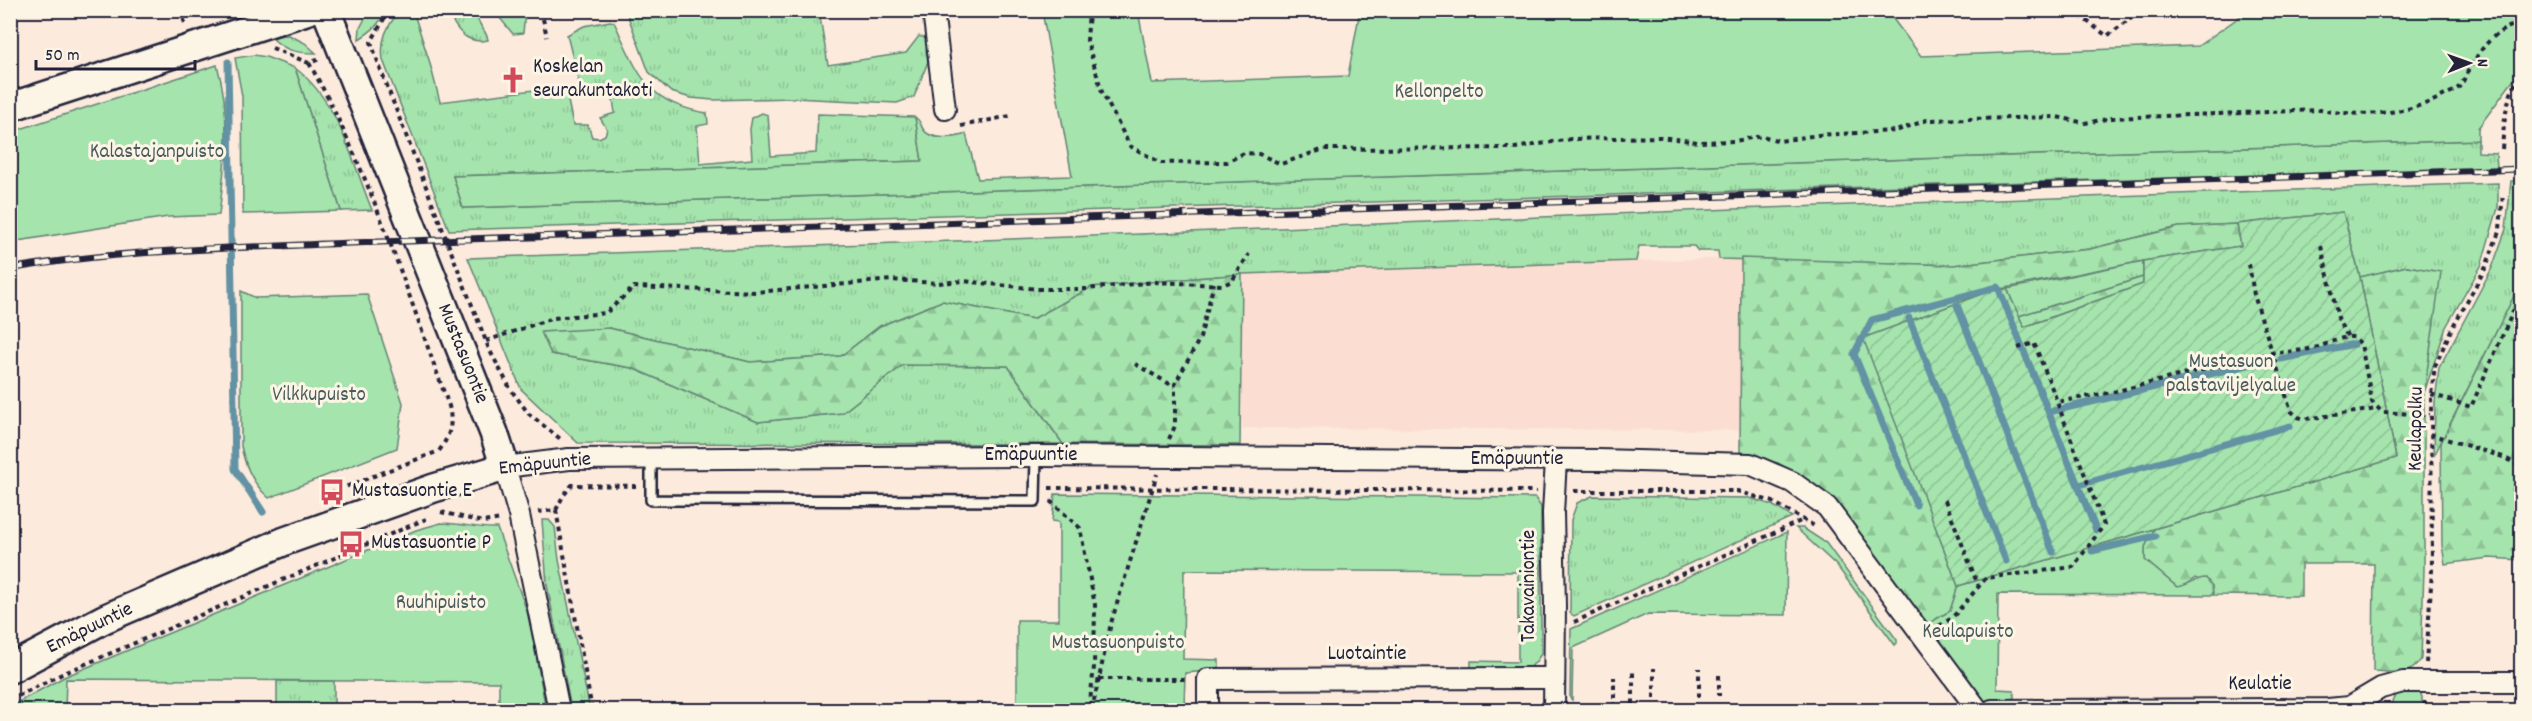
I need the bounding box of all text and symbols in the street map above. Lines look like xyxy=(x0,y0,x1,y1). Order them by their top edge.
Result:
scale bar xyxy=(36,33,195,71)
north arrow xyxy=(2439,33,2499,93)
text: 50 m xyxy=(45,44,80,69)
place label: Koskelan seurakuntakoti xyxy=(533,53,652,107)
text: N xyxy=(2470,59,2493,67)
church icon: Koskelan seurakuntakoti xyxy=(498,65,528,95)
park label: Kellonpelto xyxy=(1395,78,1484,108)
park label: Kalastajanpuisto xyxy=(90,138,224,168)
street label: Mustasuontie xyxy=(428,299,496,409)
park label: Mustasuon palstaviljelyalue xyxy=(2166,348,2296,402)
park label: Vilkkupuisto xyxy=(272,381,366,411)
street label: Keulapolku xyxy=(2401,386,2433,472)
street label: Emäpuuntie xyxy=(985,441,1077,471)
street label: Emäpuuntie xyxy=(497,445,593,485)
street label: Emäpuuntie xyxy=(1471,445,1563,475)
bus stop icon: Mustasuontie E xyxy=(317,477,347,507)
place label: Mustasuontie E xyxy=(352,477,472,507)
bus stop icon: Mustasuontie P xyxy=(336,529,366,559)
place label: Mustasuontie P xyxy=(371,529,491,559)
street label: Takavainiontie xyxy=(1515,530,1545,642)
park label: Ruuhipuisto xyxy=(396,589,486,619)
street label: Emäpuuntie xyxy=(42,595,138,663)
park label: Keulapuisto xyxy=(1922,618,2014,648)
park label: Mustasuonpuisto xyxy=(1051,629,1185,659)
street label: Luotaintie xyxy=(1328,640,1406,670)
street label: Keulatie xyxy=(2228,670,2292,700)

